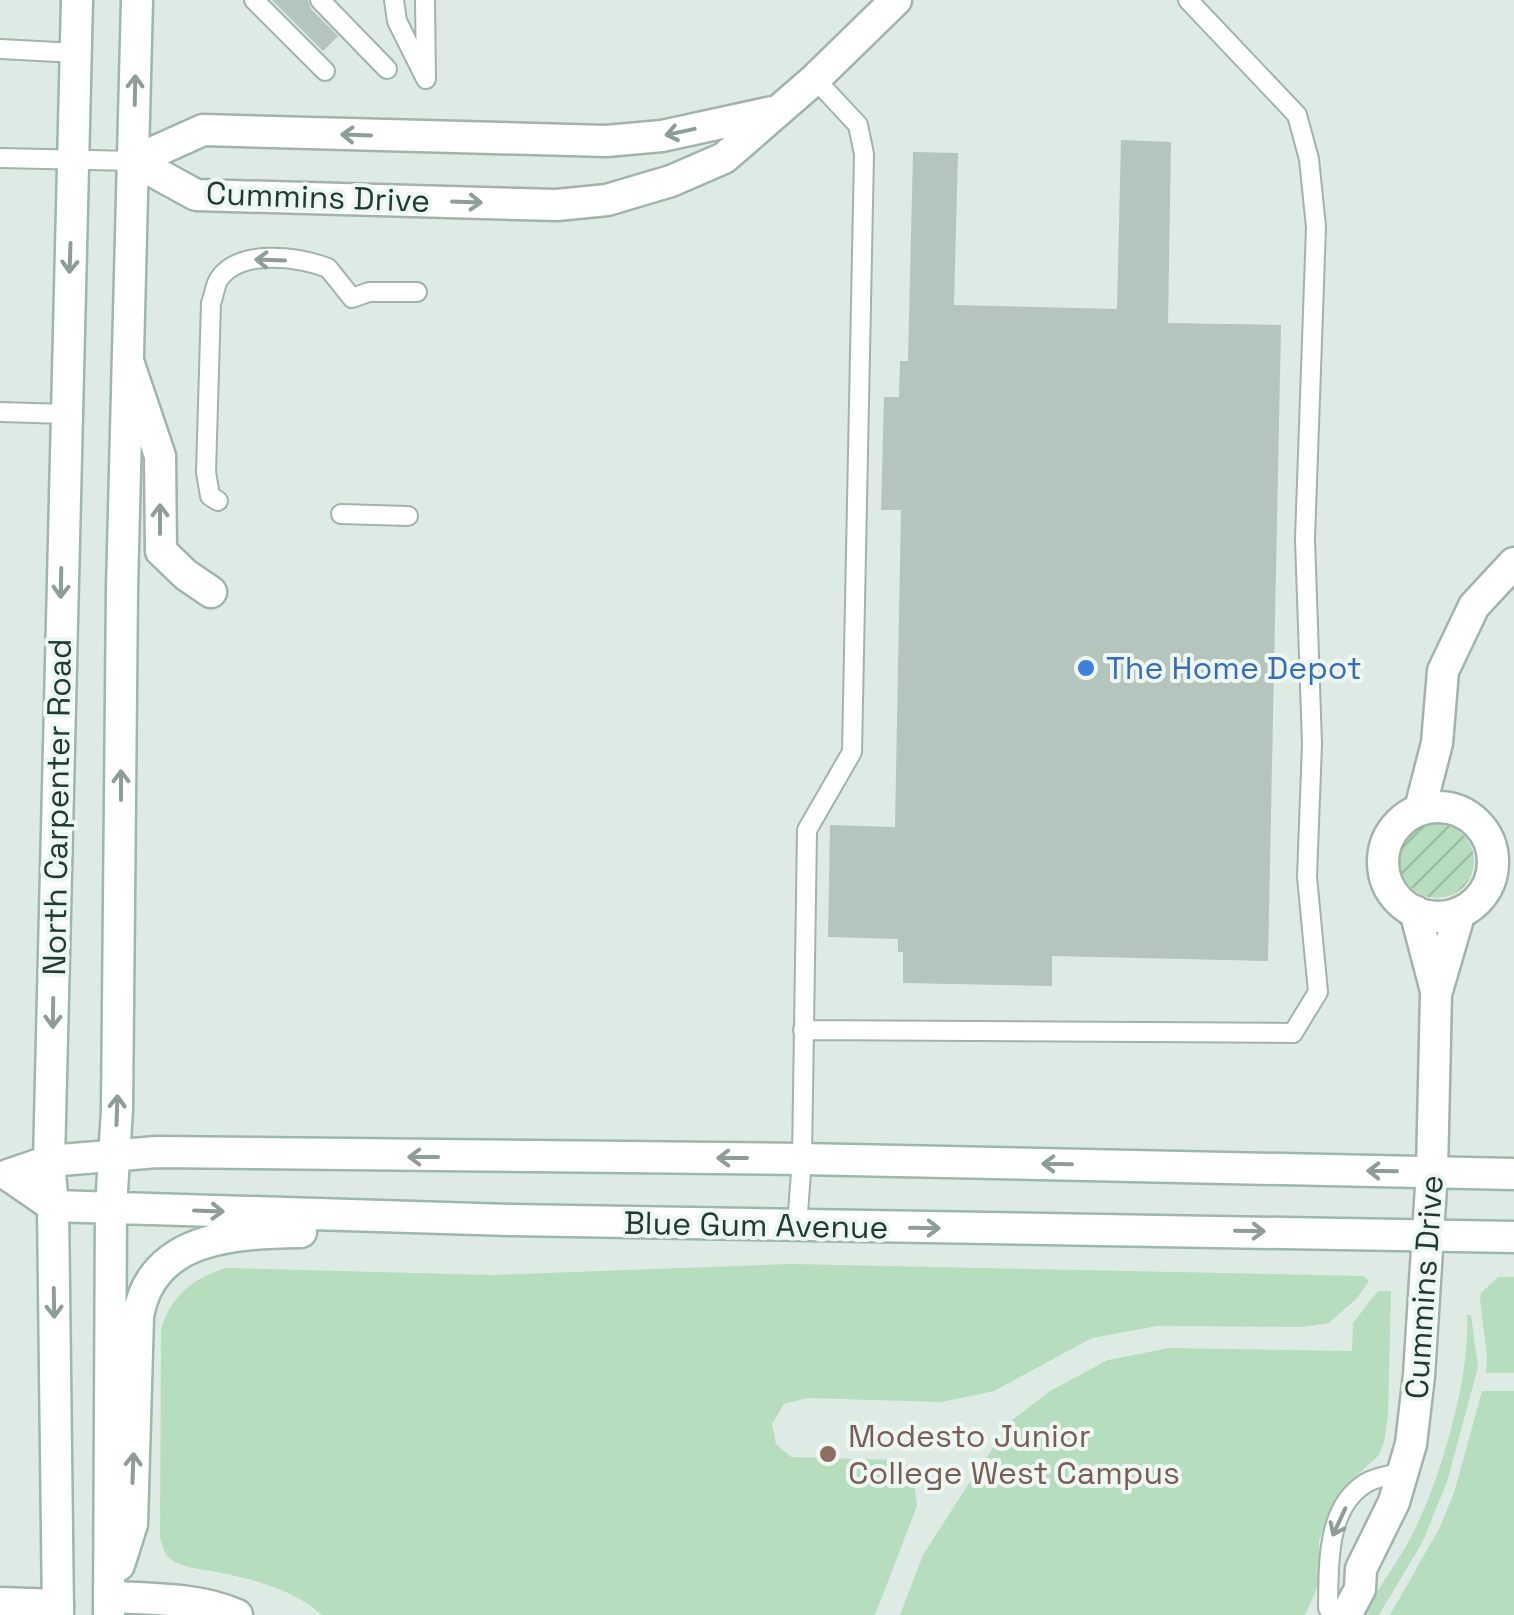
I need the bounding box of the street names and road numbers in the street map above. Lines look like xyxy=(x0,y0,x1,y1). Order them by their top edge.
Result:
street label: Cummins Drive xyxy=(205,173,431,221)
street label: North Carpenter Road xyxy=(34,638,80,976)
street label: Cummins Drive xyxy=(1396,1174,1452,1400)
street label: Blue Gum Avenue xyxy=(623,1203,889,1247)

